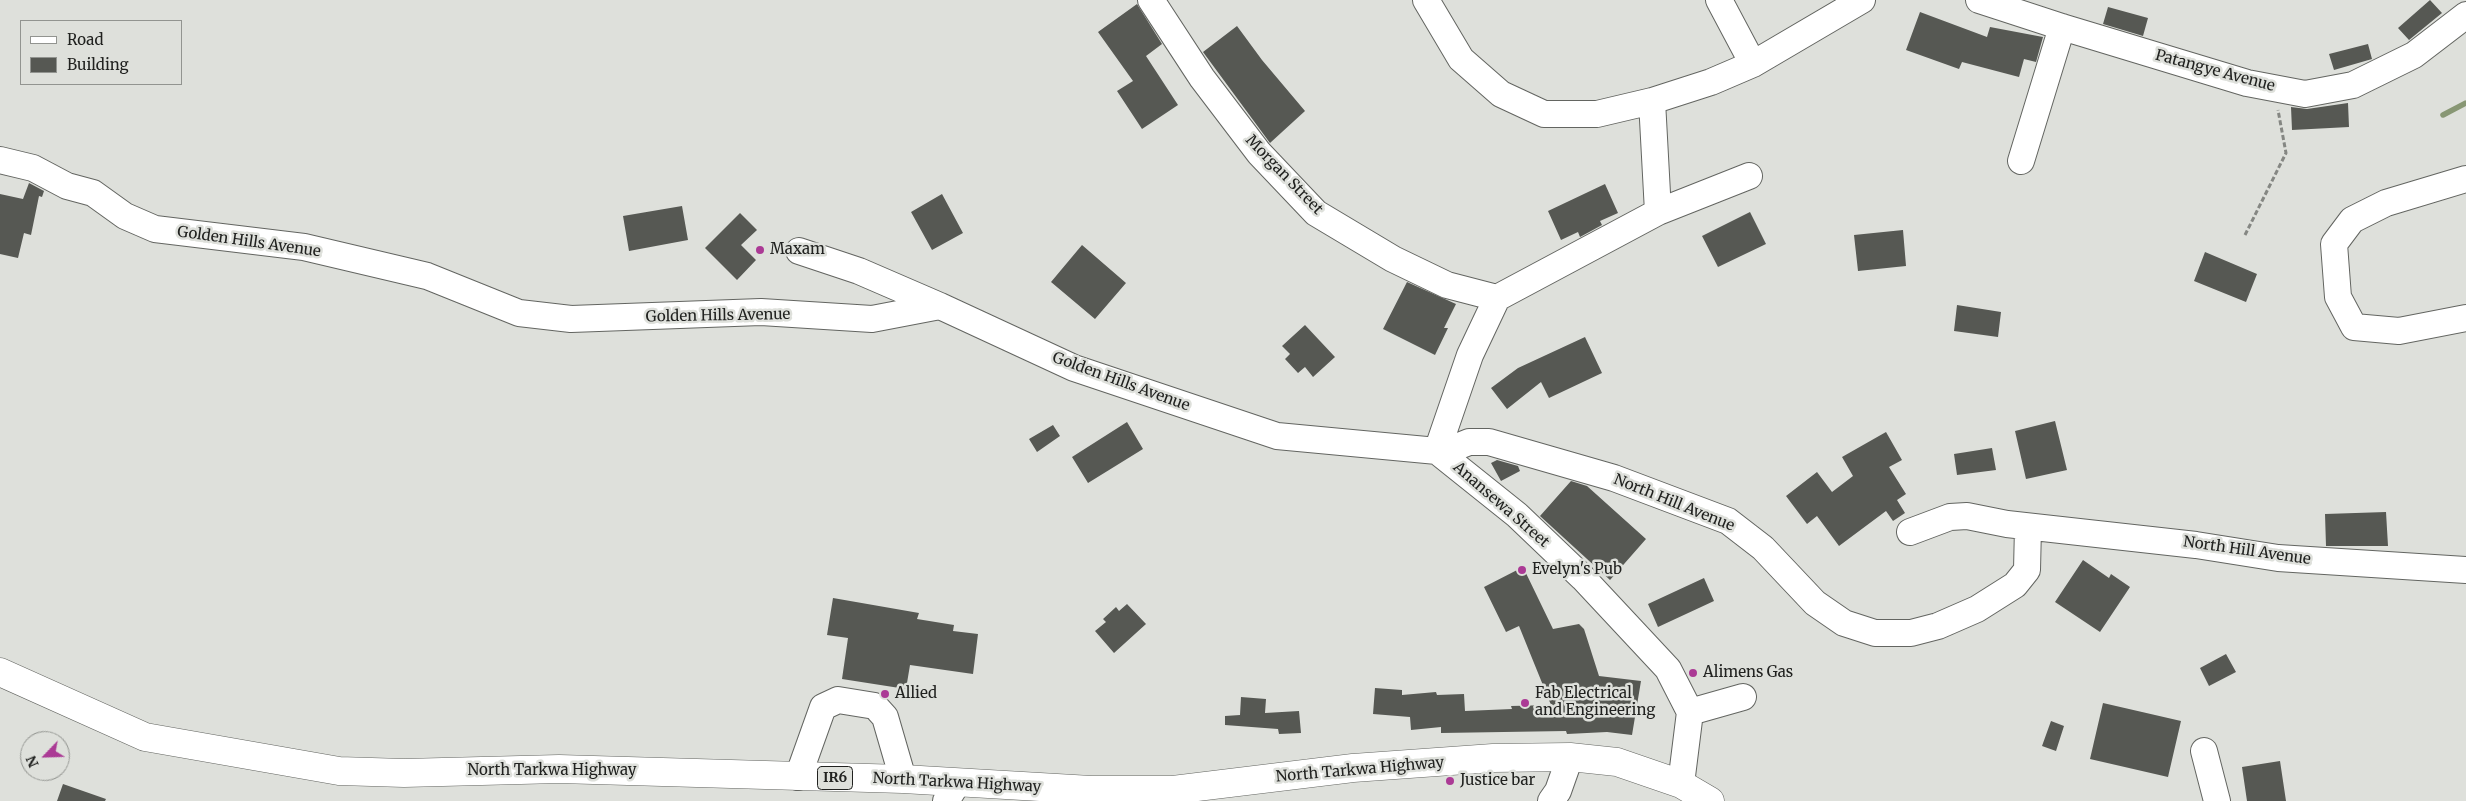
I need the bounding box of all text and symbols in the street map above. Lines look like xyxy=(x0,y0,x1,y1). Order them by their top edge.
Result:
legend xyxy=(20,20,182,85)
text: Road xyxy=(67,30,103,49)
street label: Patangye Avenue xyxy=(2153,46,2277,96)
text: Building xyxy=(67,55,129,74)
street label: Morgan Street xyxy=(1242,132,1326,218)
street label: Golden Hills Avenue xyxy=(176,223,322,261)
place label: Maxam xyxy=(770,241,825,259)
marker: Maxam xyxy=(754,244,766,256)
street label: Golden Hills Avenue xyxy=(646,306,790,326)
street label: Golden Hills Avenue xyxy=(1050,349,1192,415)
street label: Anansewa Street xyxy=(1449,458,1553,552)
street label: North Hill Avenue xyxy=(1611,471,1737,535)
street label: North Hill Avenue xyxy=(2182,533,2312,569)
place label: Evelyn's Pub xyxy=(1532,561,1622,579)
marker: Evelyn's Pub xyxy=(1516,564,1528,576)
place label: Alimens Gas xyxy=(1703,664,1793,682)
marker: Alimens Gas xyxy=(1687,667,1699,679)
place label: Allied xyxy=(895,685,937,703)
place label: Fab Electrical and Engineering xyxy=(1535,685,1655,720)
marker: Allied xyxy=(879,688,891,700)
marker: Fab Electrical and Engineering xyxy=(1519,697,1531,709)
north arrow xyxy=(20,731,70,781)
text: N xyxy=(22,753,43,770)
street label: North Tarkwa Highway xyxy=(1275,754,1445,786)
street label: North Tarkwa Highway xyxy=(468,762,636,780)
road number: IR6 xyxy=(818,766,852,790)
street label: North Tarkwa Highway xyxy=(872,770,1042,796)
place label: Justice bar xyxy=(1460,772,1535,790)
marker: Justice bar xyxy=(1444,775,1456,787)

